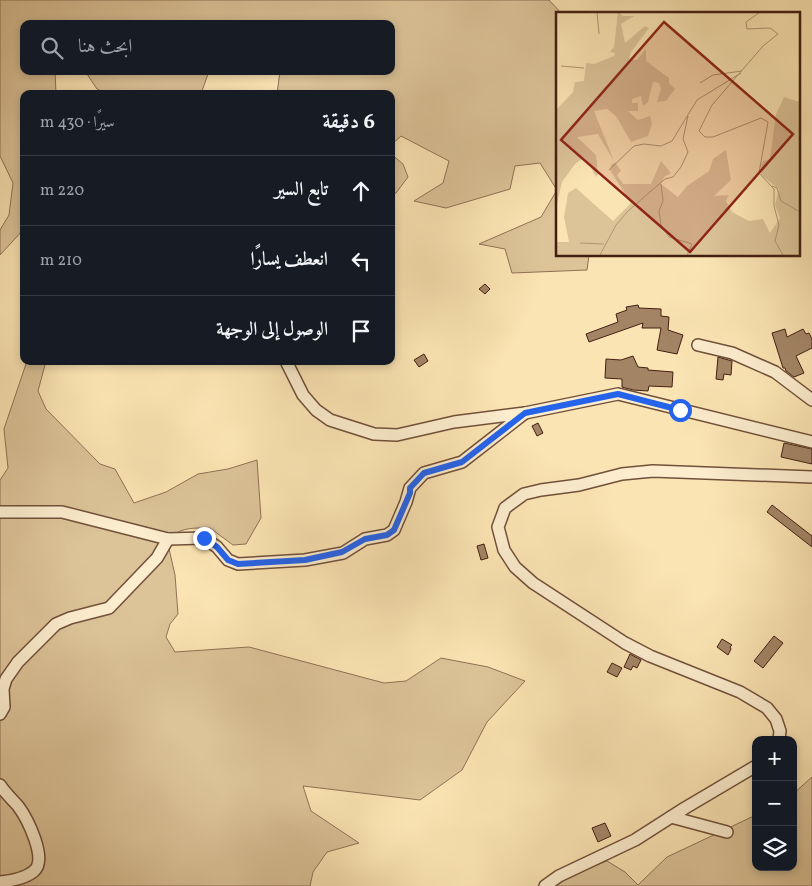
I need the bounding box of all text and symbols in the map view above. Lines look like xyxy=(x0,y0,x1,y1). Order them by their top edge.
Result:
inset map xyxy=(556,12,800,256)
search box xyxy=(20,20,395,75)
icon: search xyxy=(38,34,66,62)
text: ابحث هنا xyxy=(78,34,132,60)
text: 6 دقيقة xyxy=(323,108,375,137)
text: سيرًا · 430 m xyxy=(40,112,115,134)
text: تابع السير xyxy=(275,177,328,203)
icon: ahead xyxy=(347,177,375,205)
text: 220 m xyxy=(40,180,84,202)
text: انعطف يسارًا xyxy=(250,247,328,273)
icon: left xyxy=(347,247,375,275)
text: 210 m xyxy=(40,250,82,272)
text: الوصول إلى الوجهة xyxy=(216,317,328,343)
icon: arrive xyxy=(347,317,375,345)
route start xyxy=(669,399,692,422)
route end xyxy=(193,527,216,550)
map controls xyxy=(752,736,797,871)
button: + xyxy=(752,736,797,781)
button: − xyxy=(752,781,797,826)
button: layers xyxy=(752,826,797,871)

